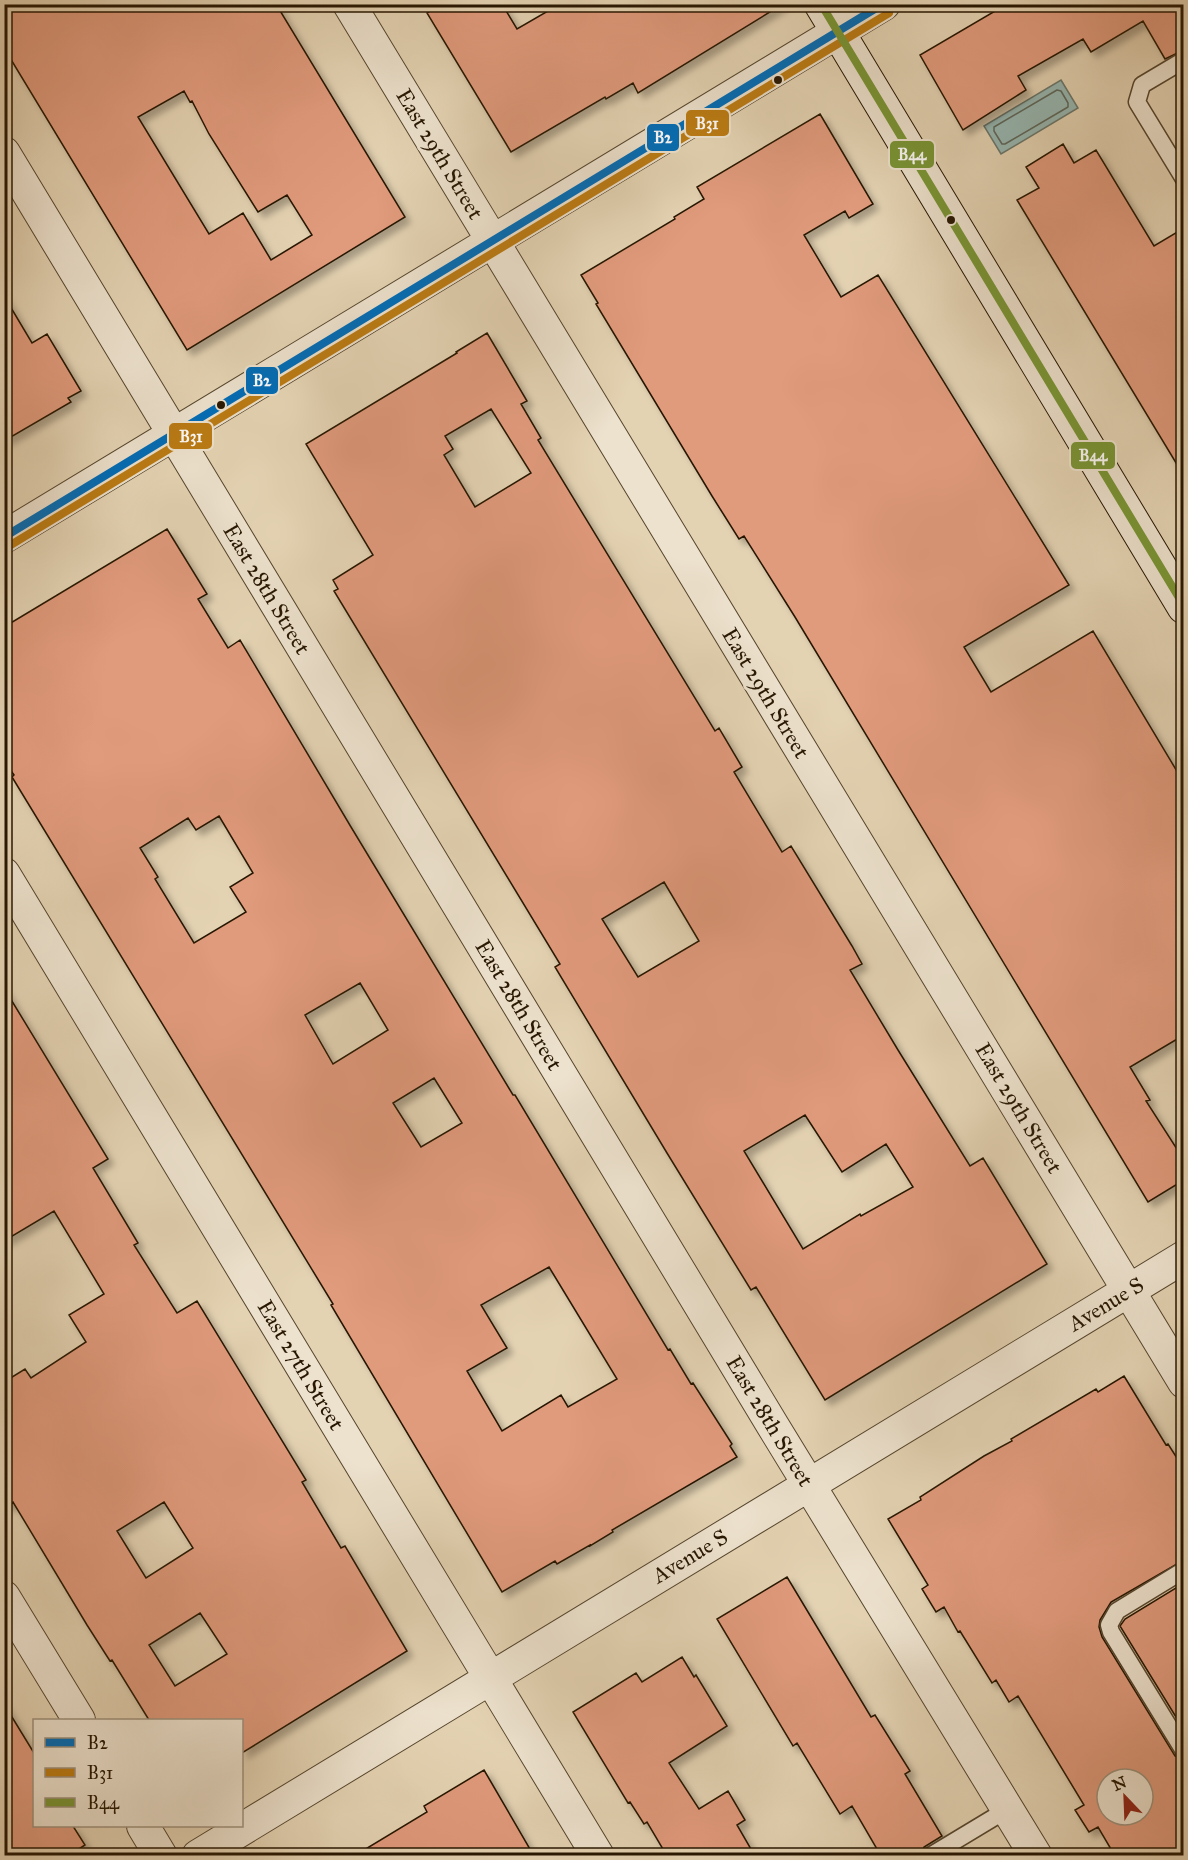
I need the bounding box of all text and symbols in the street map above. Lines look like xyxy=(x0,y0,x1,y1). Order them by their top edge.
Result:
unlabelled marker xyxy=(772,74,784,86)
street label: East 29th Street xyxy=(390,84,490,224)
line badge: B31 xyxy=(685,109,730,137)
text: B31 xyxy=(695,114,719,134)
line badge: B2 xyxy=(646,123,680,152)
text: B2 xyxy=(654,128,673,147)
line badge: B44 xyxy=(889,140,935,169)
text: B44 xyxy=(898,145,927,165)
unlabelled marker xyxy=(945,214,957,226)
line badge: B2 xyxy=(245,366,279,395)
text: B2 xyxy=(253,371,272,390)
unlabelled marker xyxy=(215,399,227,411)
line badge: B31 xyxy=(168,422,213,450)
text: B31 xyxy=(179,427,203,447)
line badge: B44 xyxy=(1070,441,1116,470)
text: B44 xyxy=(1079,446,1108,466)
street label: East 28th Street xyxy=(217,519,317,659)
street label: East 29th Street xyxy=(716,623,816,763)
street label: East 28th Street xyxy=(469,935,569,1075)
street label: East 29th Street xyxy=(969,1038,1069,1178)
street label: Avenue S xyxy=(1062,1271,1149,1338)
street label: East 27th Street xyxy=(252,1295,351,1435)
street label: East 28th Street xyxy=(720,1351,820,1491)
street label: Avenue S xyxy=(646,1523,733,1590)
legend xyxy=(33,1719,243,1827)
text: B2 xyxy=(87,1732,108,1754)
text: B31 xyxy=(87,1762,113,1784)
north arrow xyxy=(1095,1767,1155,1827)
text: N xyxy=(1109,1772,1130,1795)
text: B44 xyxy=(87,1792,120,1814)

